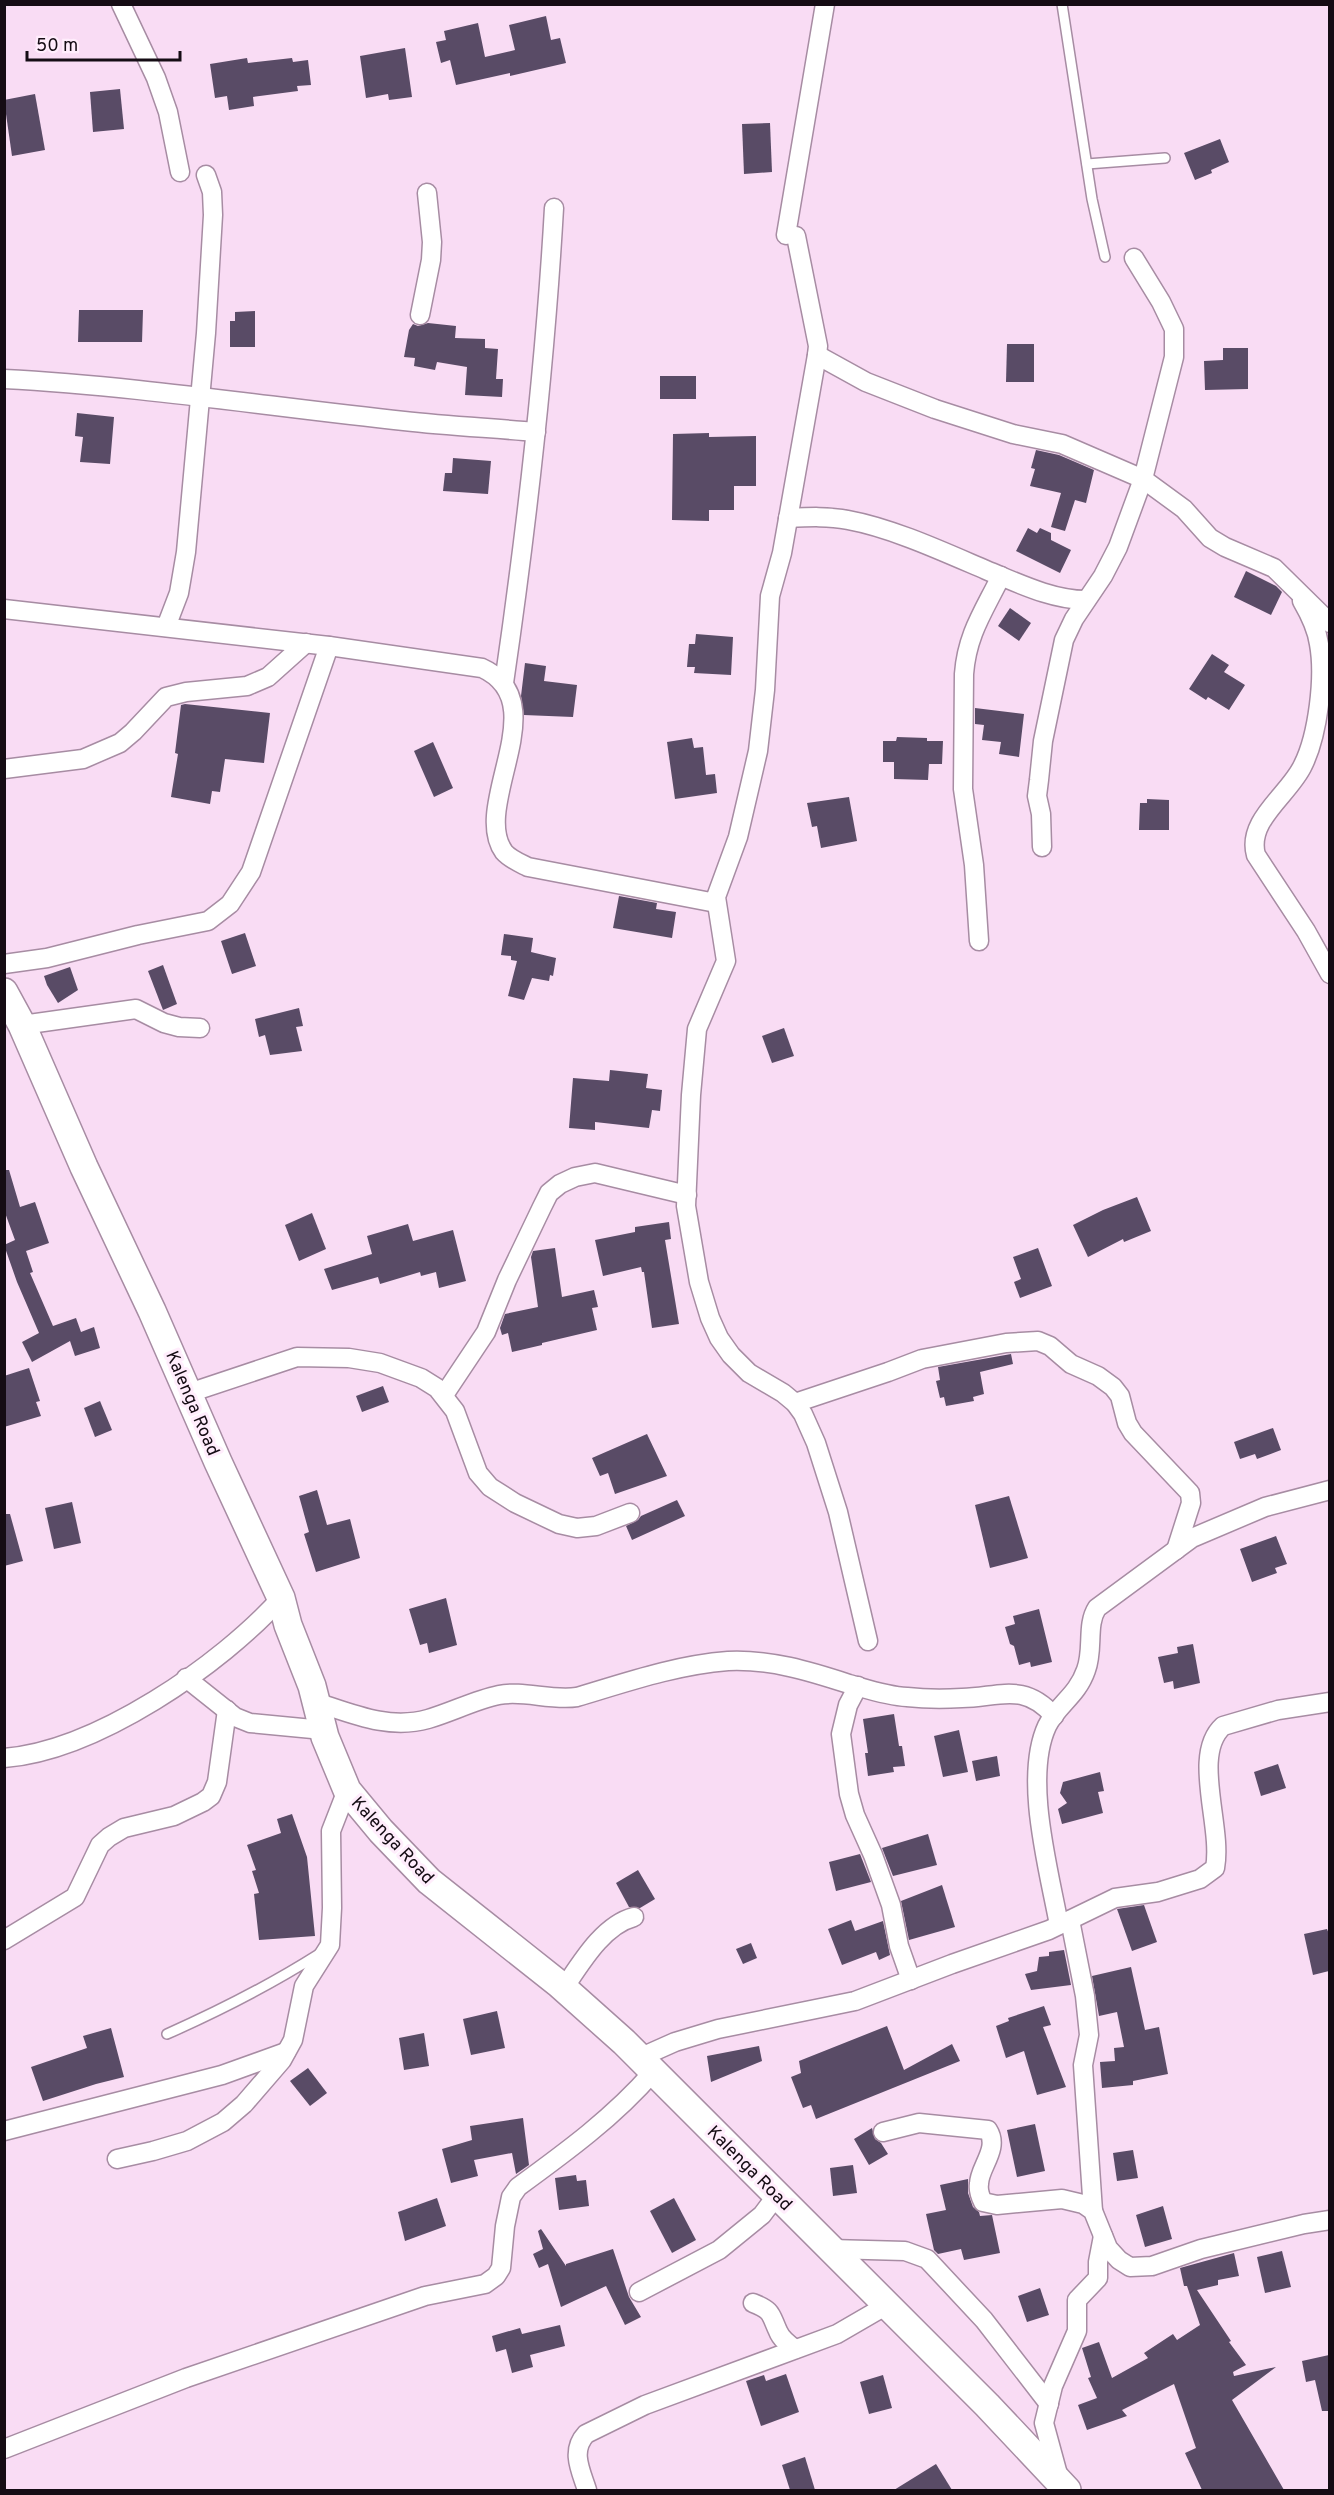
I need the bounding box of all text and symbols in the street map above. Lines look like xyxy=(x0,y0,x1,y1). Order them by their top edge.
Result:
scale bar xyxy=(27,24,180,62)
text: 50 m xyxy=(36,35,78,58)
street label: Kalenga Road xyxy=(159,1348,224,1459)
street label: Kalenga Road xyxy=(345,1792,438,1890)
street label: Kalenga Road xyxy=(701,2121,797,2217)

